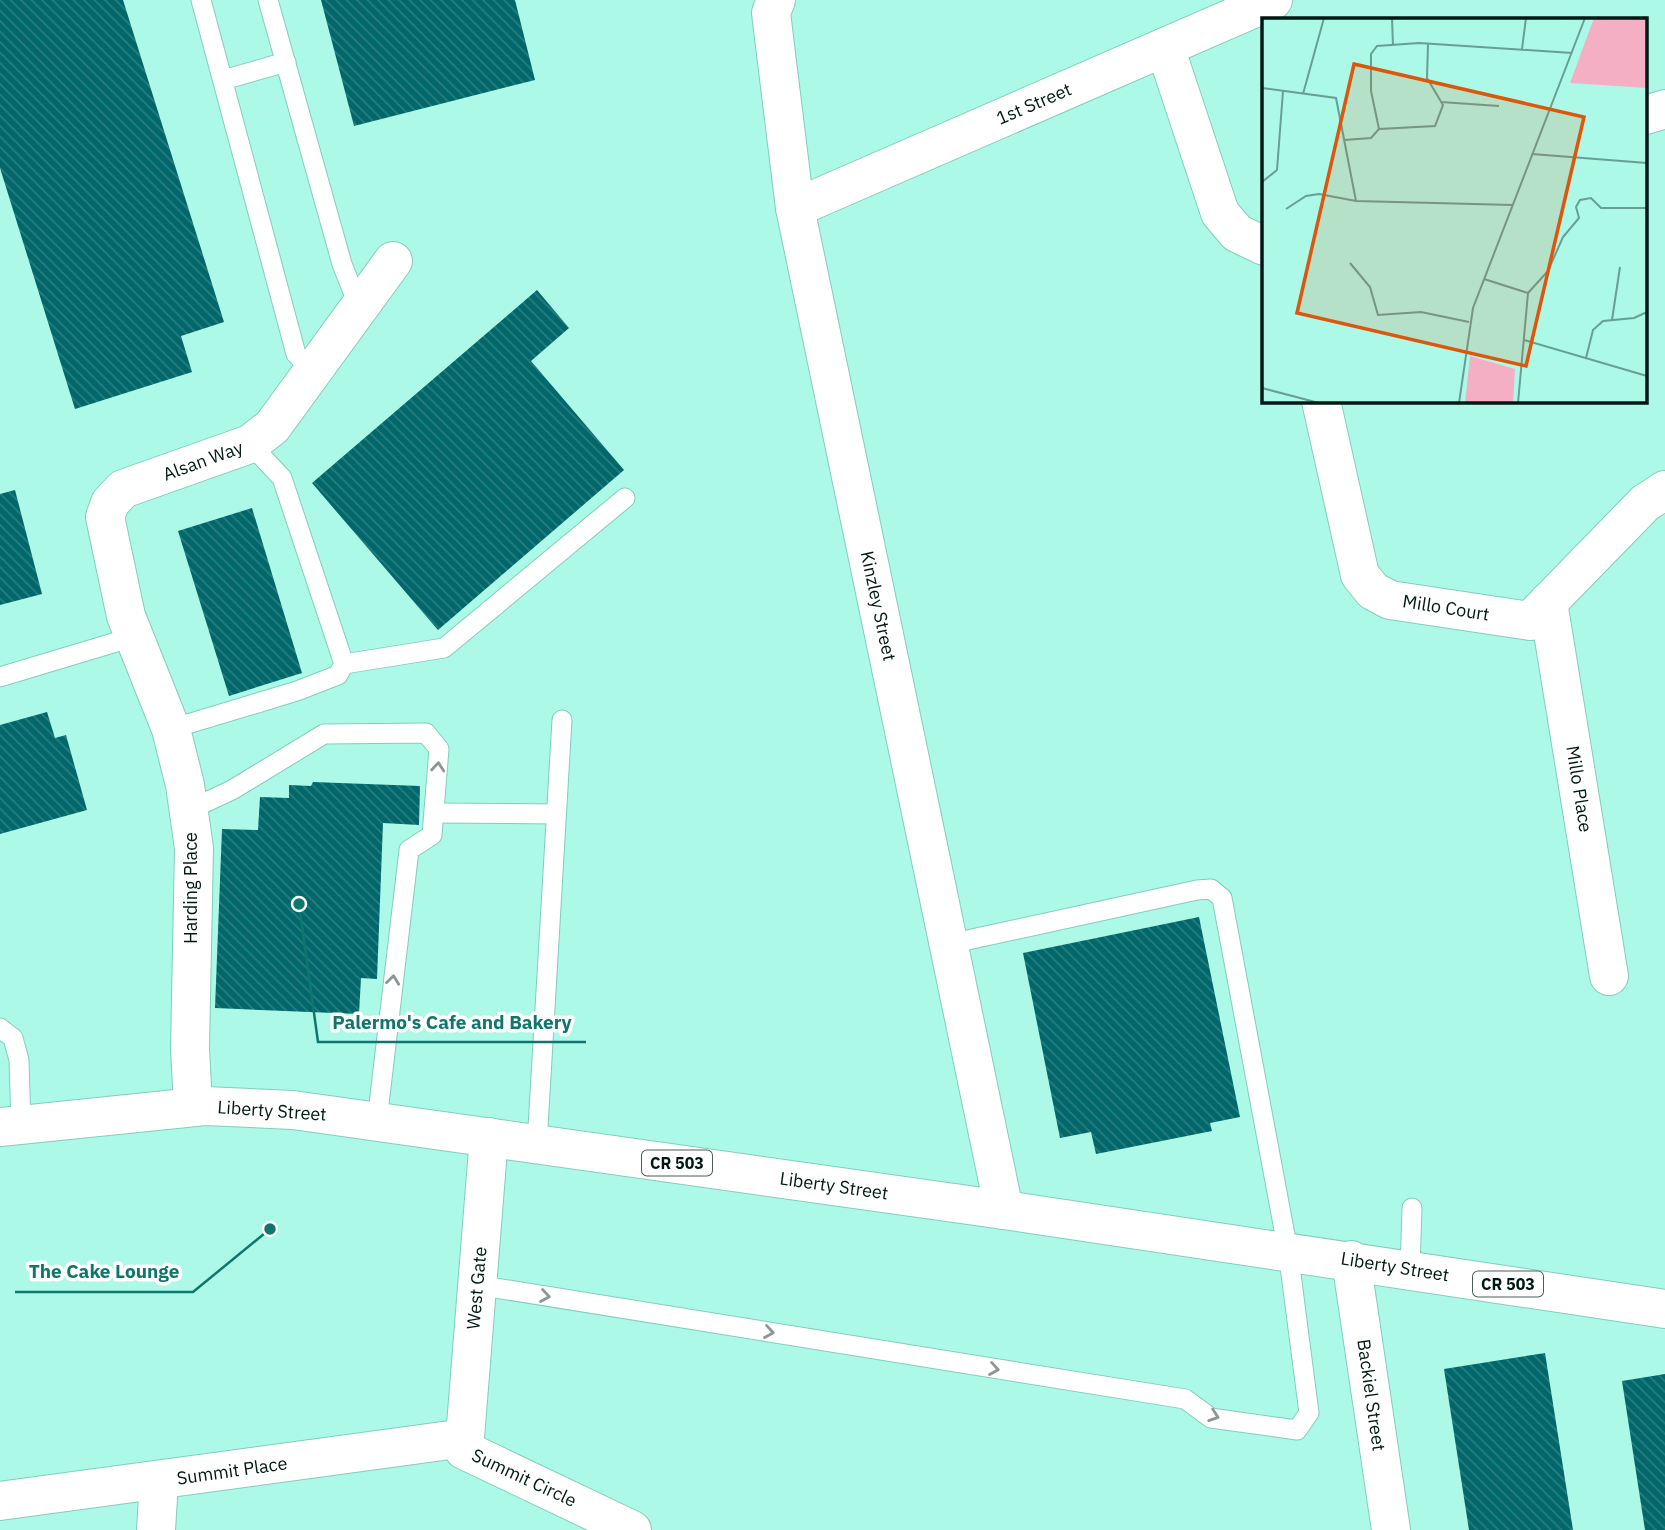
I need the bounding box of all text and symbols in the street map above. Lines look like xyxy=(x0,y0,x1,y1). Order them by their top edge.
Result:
inset map xyxy=(1262,18,1648,402)
street label: 1st Street xyxy=(993,77,1075,130)
street label: Alsan Way xyxy=(160,435,246,486)
street label: Kinzley Street xyxy=(856,549,901,663)
street label: Millo Court xyxy=(1401,589,1491,626)
street label: Millo Place xyxy=(1561,744,1598,834)
one-way arrow xyxy=(430,761,445,772)
street label: Harding Place xyxy=(179,832,202,944)
one-way arrow xyxy=(386,974,401,986)
callout: Palermo's Cafe and Bakery xyxy=(318,1002,586,1042)
text: Palermo's Cafe and Bakery xyxy=(332,1010,573,1034)
street label: Liberty Street xyxy=(217,1095,327,1126)
road number: CR 503 xyxy=(642,1150,712,1176)
street label: Liberty Street xyxy=(778,1167,890,1205)
street label: West Gate xyxy=(461,1245,492,1330)
street label: Liberty Street xyxy=(1339,1247,1451,1286)
callout: The Cake Lounge xyxy=(15,1252,193,1292)
text: The Cake Lounge xyxy=(29,1259,179,1283)
road number: CR 503 xyxy=(1473,1272,1543,1296)
one-way arrow xyxy=(539,1288,551,1303)
one-way arrow xyxy=(763,1324,775,1339)
street label: Backiel Street xyxy=(1352,1337,1391,1452)
one-way arrow xyxy=(988,1361,1000,1376)
one-way arrow xyxy=(1207,1408,1220,1422)
street label: Summit Circle xyxy=(468,1443,580,1512)
street label: Summit Place xyxy=(175,1451,289,1490)

